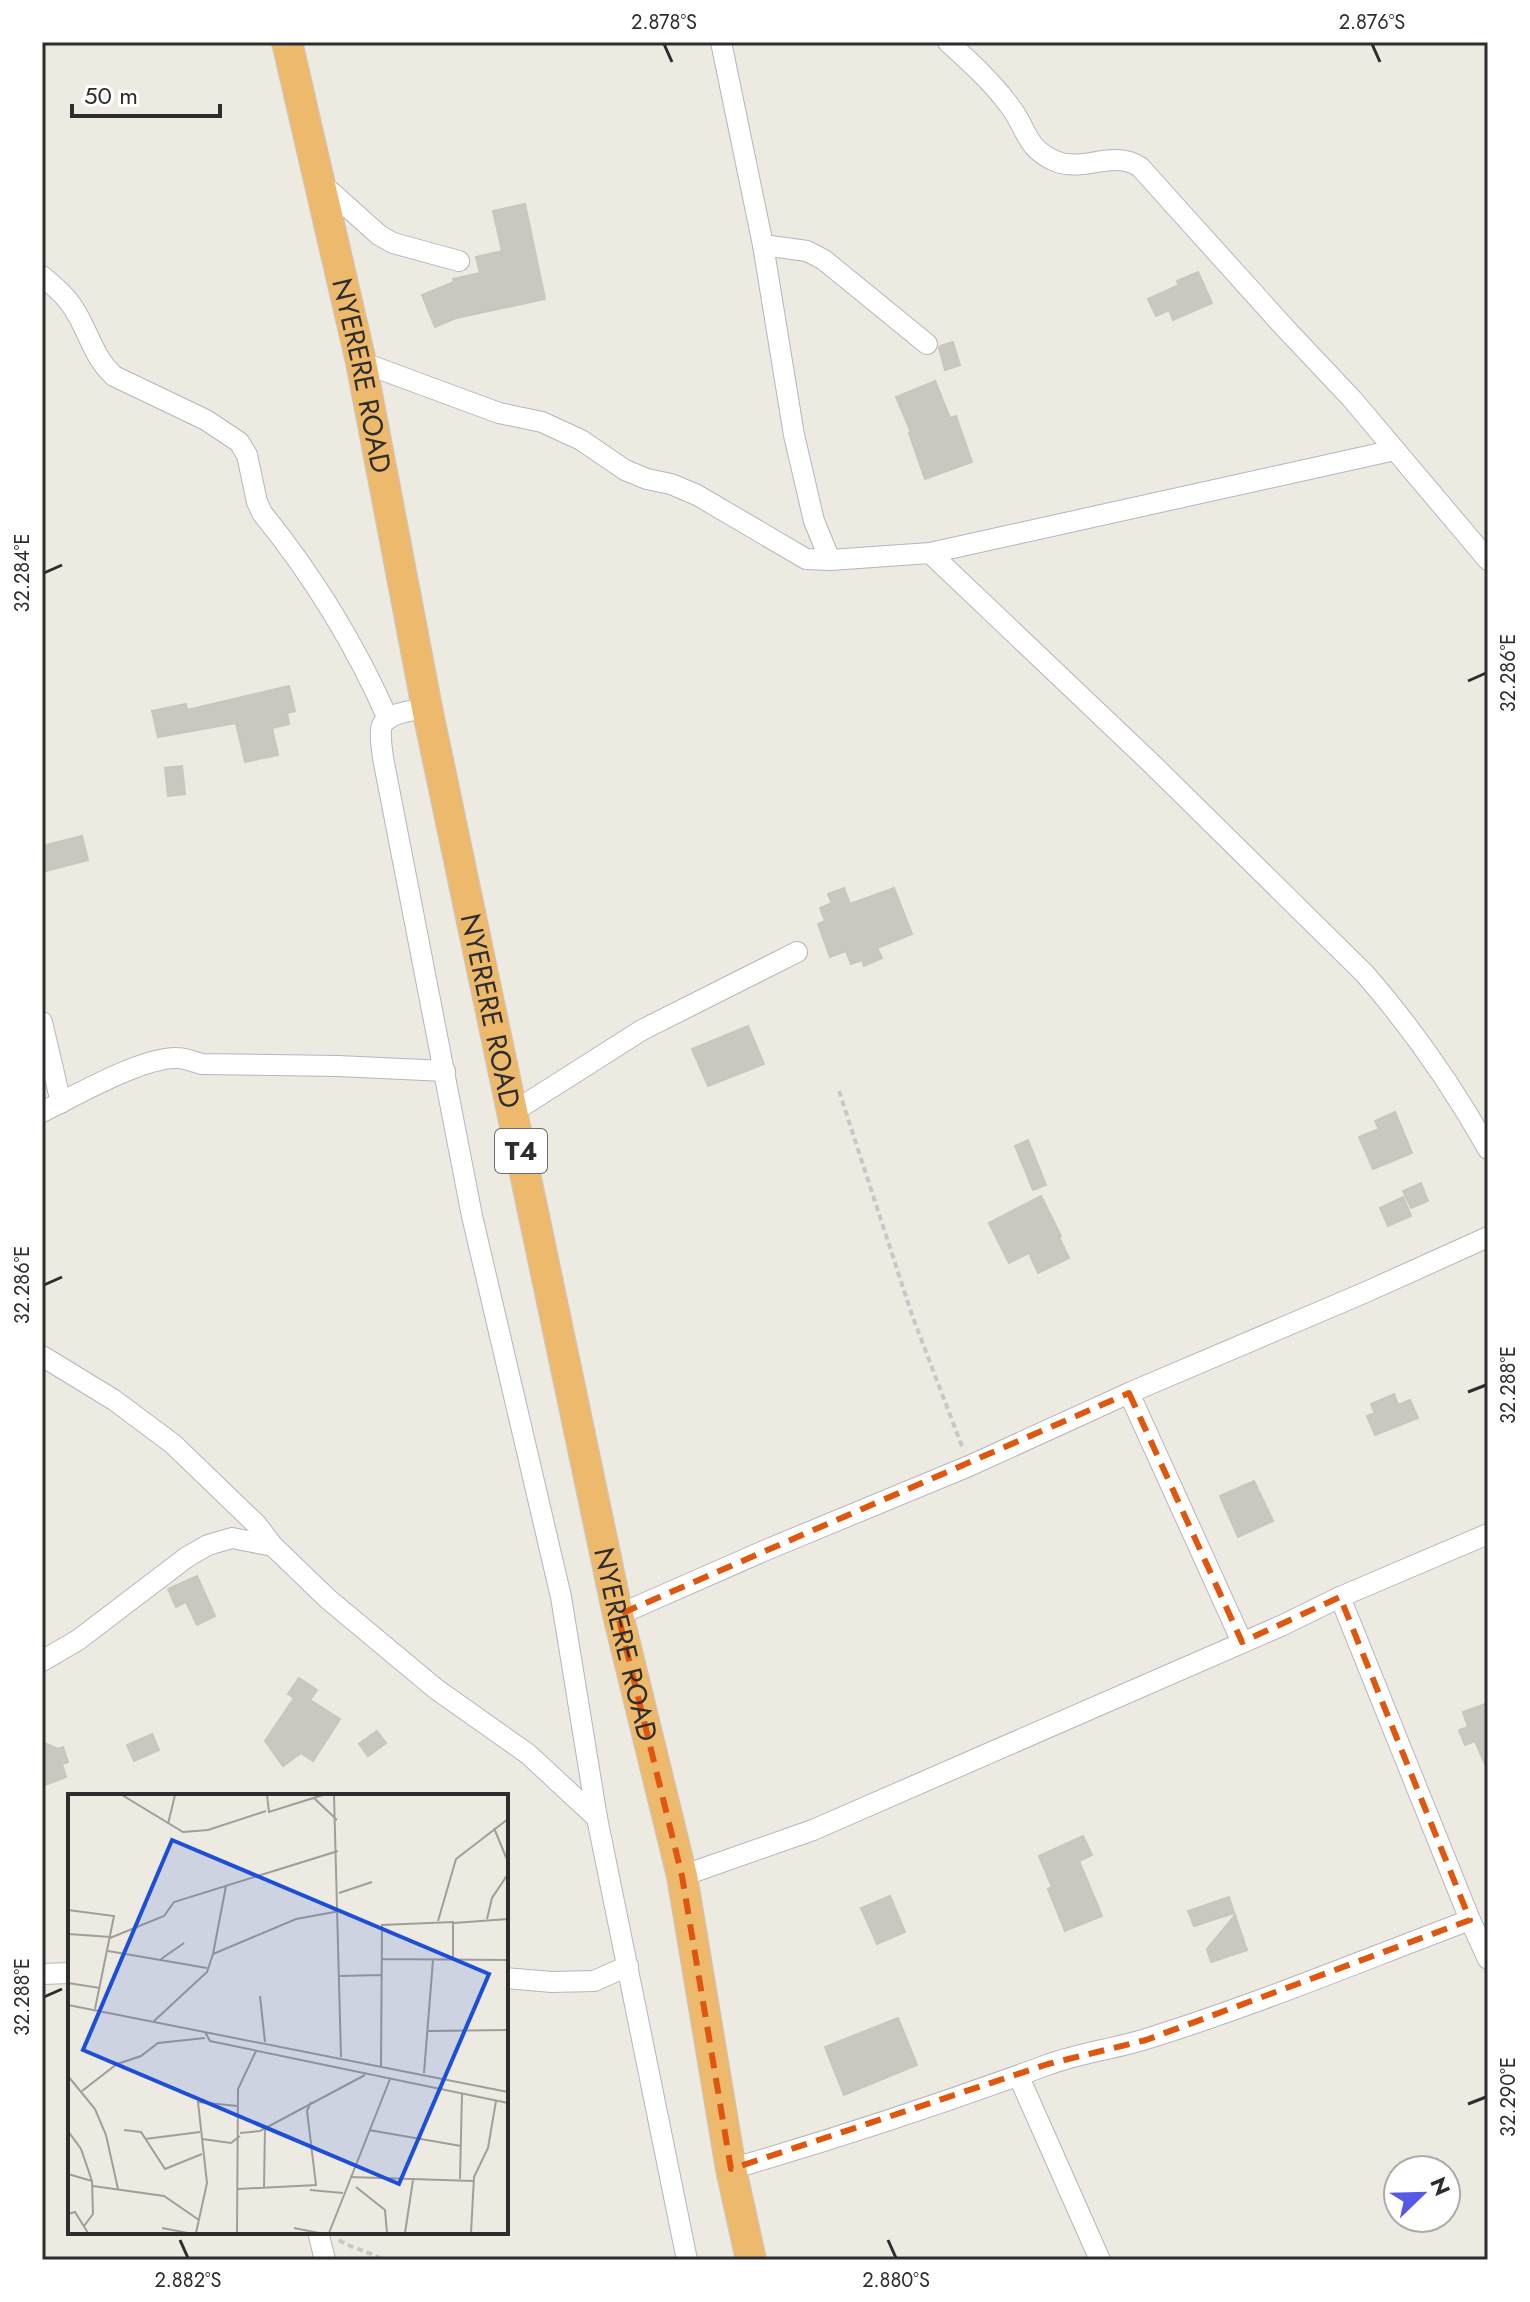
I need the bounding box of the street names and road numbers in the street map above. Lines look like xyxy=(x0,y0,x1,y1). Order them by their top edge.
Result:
street label: NYERERE ROAD xyxy=(322,274,402,476)
street label: NYERERE ROAD xyxy=(450,910,531,1112)
road number: T4 xyxy=(495,1129,547,1173)
street label: NYERERE ROAD xyxy=(584,1544,669,1746)

